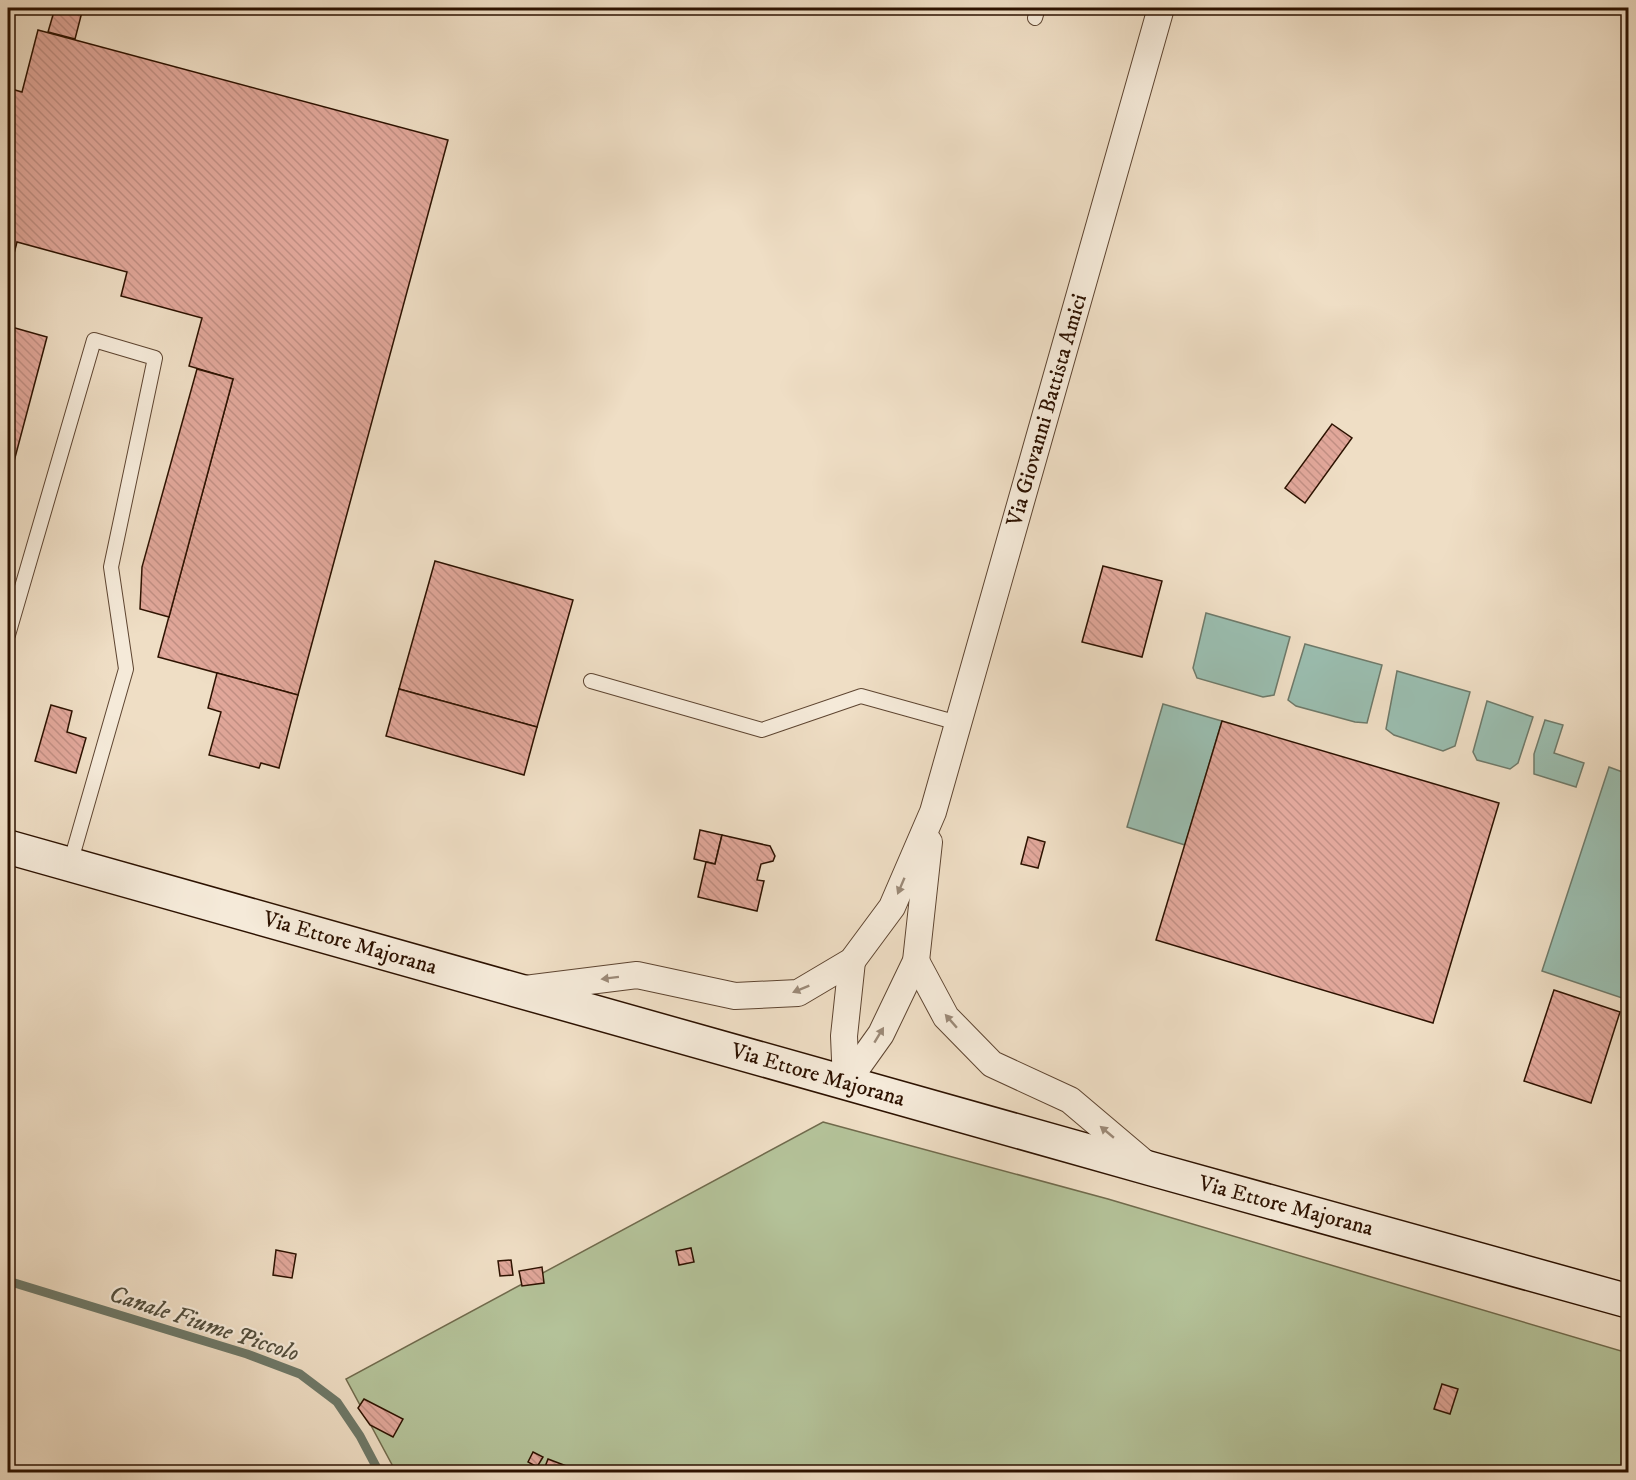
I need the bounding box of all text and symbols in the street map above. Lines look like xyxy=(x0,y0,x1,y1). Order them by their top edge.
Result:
street label: Via Giovanni Battista Amici xyxy=(1001,291,1093,530)
one-way arrow xyxy=(897,877,906,894)
street label: Via Ettore Majorana xyxy=(259,905,441,981)
one-way arrow xyxy=(600,973,619,983)
one-way arrow xyxy=(792,984,810,994)
one-way arrow xyxy=(944,1013,957,1029)
one-way arrow xyxy=(874,1027,885,1043)
street label: Via Ettore Majorana xyxy=(727,1037,909,1113)
one-way arrow xyxy=(1100,1126,1115,1139)
street label: Via Ettore Majorana xyxy=(1195,1169,1377,1242)
water label: Canale Fiume Piccolo xyxy=(105,1279,303,1369)

